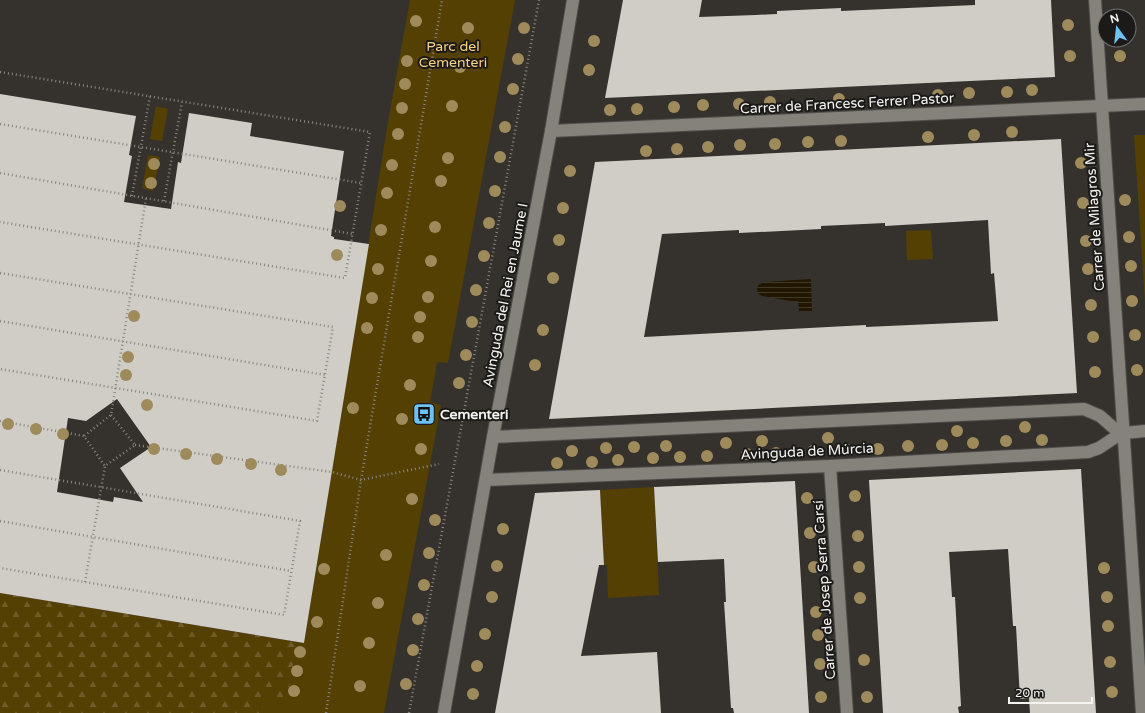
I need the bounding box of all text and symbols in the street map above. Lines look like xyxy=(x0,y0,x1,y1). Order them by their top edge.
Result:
north arrow xyxy=(1097,8,1137,48)
text: N xyxy=(1109,11,1120,26)
park label: Parc del Cementeri xyxy=(419,38,487,71)
street label: Carrer de Francesc Ferrer Pastor xyxy=(739,89,955,118)
street label: Carrer de Milagros Mir xyxy=(1081,142,1108,292)
street label: Avinguda del Rei en Jaume I xyxy=(479,202,532,389)
bus stop icon: Cementeri xyxy=(411,401,437,427)
place label: Cementeri xyxy=(440,406,509,423)
street label: Avinguda de Múrcia xyxy=(740,440,874,463)
street label: Carrer de Josep Serra Carsí xyxy=(810,499,839,680)
scale bar xyxy=(1009,679,1092,705)
text: 20 m xyxy=(1015,686,1044,700)

